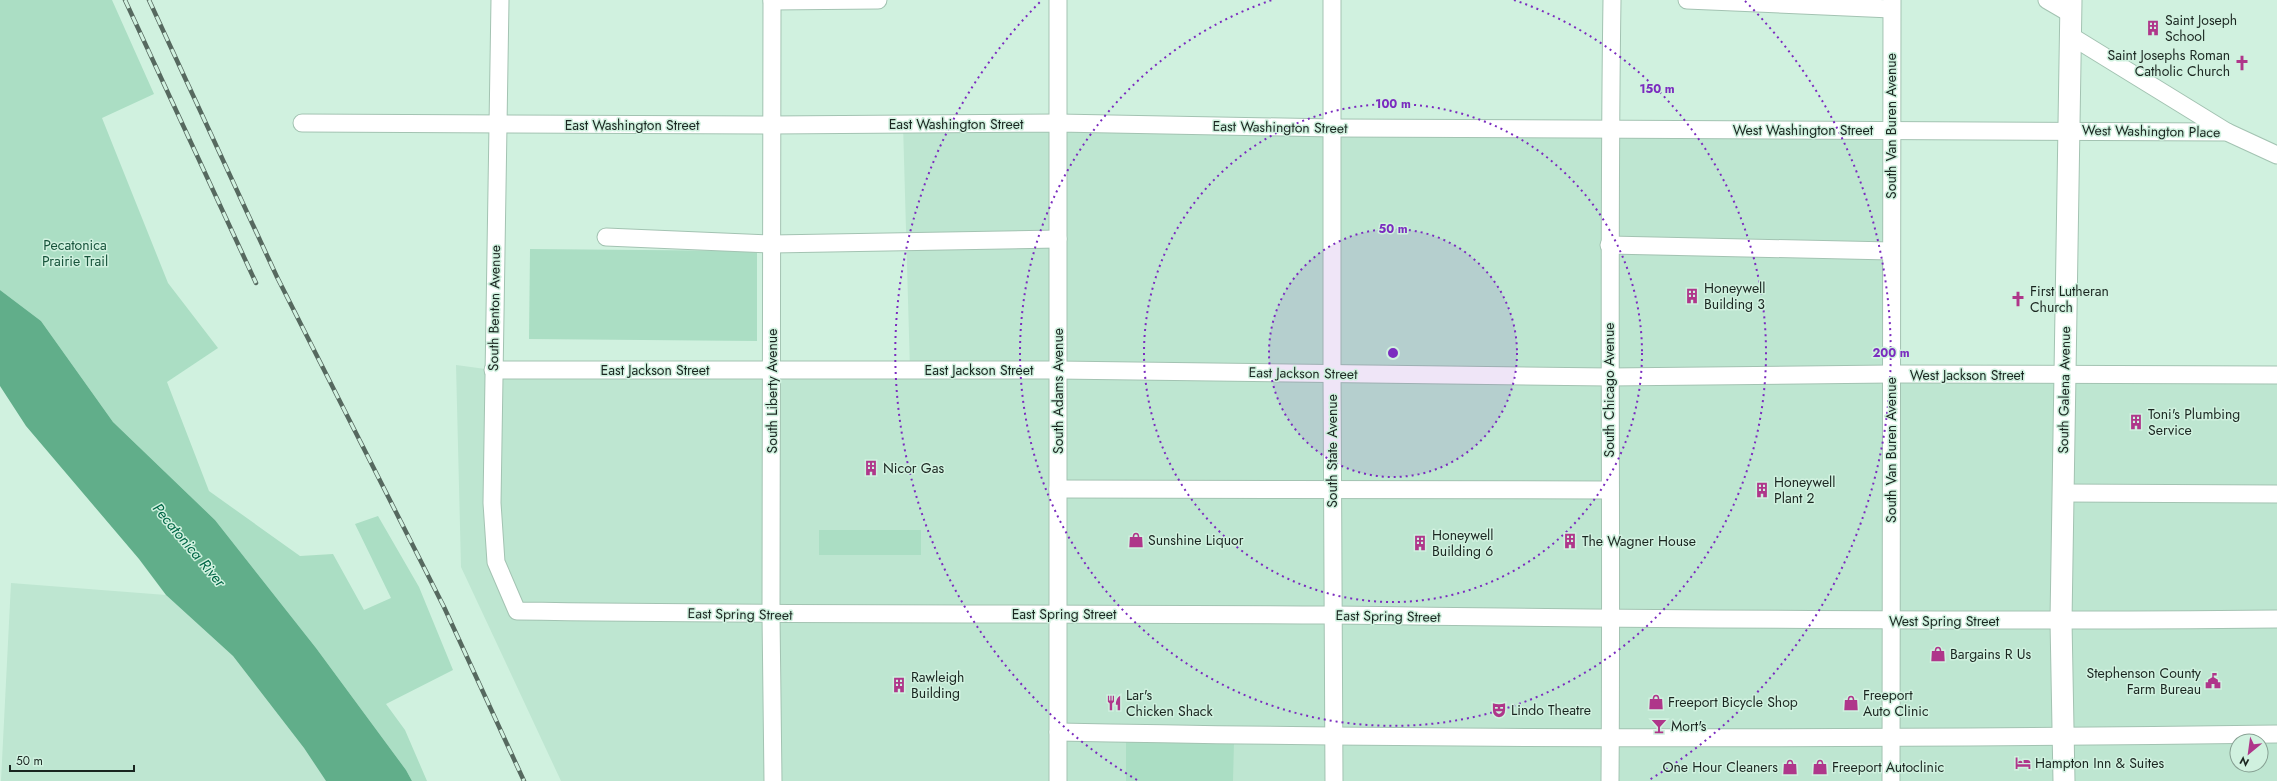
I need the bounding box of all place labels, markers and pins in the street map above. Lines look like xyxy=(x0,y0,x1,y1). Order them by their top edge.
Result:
place label: Saint Joseph School xyxy=(2165,10,2237,46)
building icon: Saint Joseph School xyxy=(2144,19,2162,37)
place label: Saint Josephs Roman Catholic Church xyxy=(2108,45,2230,81)
church icon: Saint Josephs Roman Catholic Church xyxy=(2233,54,2251,72)
place label: Honeywell Building 3 xyxy=(1704,278,1766,314)
place label: First Lutheran Church xyxy=(2030,281,2109,317)
building icon: Honeywell Building 3 xyxy=(1683,287,1701,305)
church icon: First Lutheran Church xyxy=(2009,290,2027,308)
centre of rings xyxy=(1386,346,1400,360)
place label: Toni's Plumbing Service xyxy=(2148,404,2240,440)
building icon: Toni's Plumbing Service xyxy=(2127,413,2145,431)
place label: Nicor Gas xyxy=(883,458,944,478)
building icon: Nicor Gas xyxy=(862,459,880,477)
place label: Honeywell Plant 2 xyxy=(1774,472,1836,508)
building icon: Honeywell Plant 2 xyxy=(1753,481,1771,499)
place label: Honeywell Building 6 xyxy=(1432,525,1494,561)
place label: Sunshine Liquor xyxy=(1148,530,1244,550)
shop icon: Sunshine Liquor xyxy=(1127,531,1145,549)
place label: The Wagner House xyxy=(1582,531,1696,551)
building icon: The Wagner House xyxy=(1561,532,1579,550)
building icon: Honeywell Building 6 xyxy=(1411,534,1429,552)
place label: Bargains R Us xyxy=(1950,644,2031,664)
shop icon: Bargains R Us xyxy=(1929,645,1947,663)
place label: Stephenson County Farm Bureau xyxy=(2087,663,2202,699)
place label: Rawleigh Building xyxy=(911,667,964,703)
public building icon: Stephenson County Farm Bureau xyxy=(2204,672,2222,690)
building icon: Rawleigh Building xyxy=(890,676,908,694)
place label: Lar's Chicken Shack xyxy=(1126,685,1213,721)
place label: Freeport Auto Clinic xyxy=(1863,685,1929,721)
place label: Freeport Bicycle Shop xyxy=(1668,692,1798,712)
shop icon: Freeport Bicycle Shop xyxy=(1647,693,1665,711)
restaurant icon: Lar's Chicken Shack xyxy=(1105,694,1123,712)
shop icon: Freeport Auto Clinic xyxy=(1842,694,1860,712)
place label: Lindo Theatre xyxy=(1511,700,1591,720)
theatre icon: Lindo Theatre xyxy=(1490,701,1508,719)
place label: Mort's xyxy=(1671,716,1707,736)
bar icon: Mort's xyxy=(1650,717,1668,735)
place label: Hampton Inn & Suites xyxy=(2035,753,2164,773)
hotel icon: Hampton Inn & Suites xyxy=(2014,754,2032,772)
place label: One Hour Cleaners xyxy=(1662,757,1778,777)
place label: Freeport Autoclinic xyxy=(1832,757,1944,777)
shop icon: One Hour Cleaners xyxy=(1781,758,1799,776)
shop icon: Freeport Autoclinic xyxy=(1811,758,1829,776)

